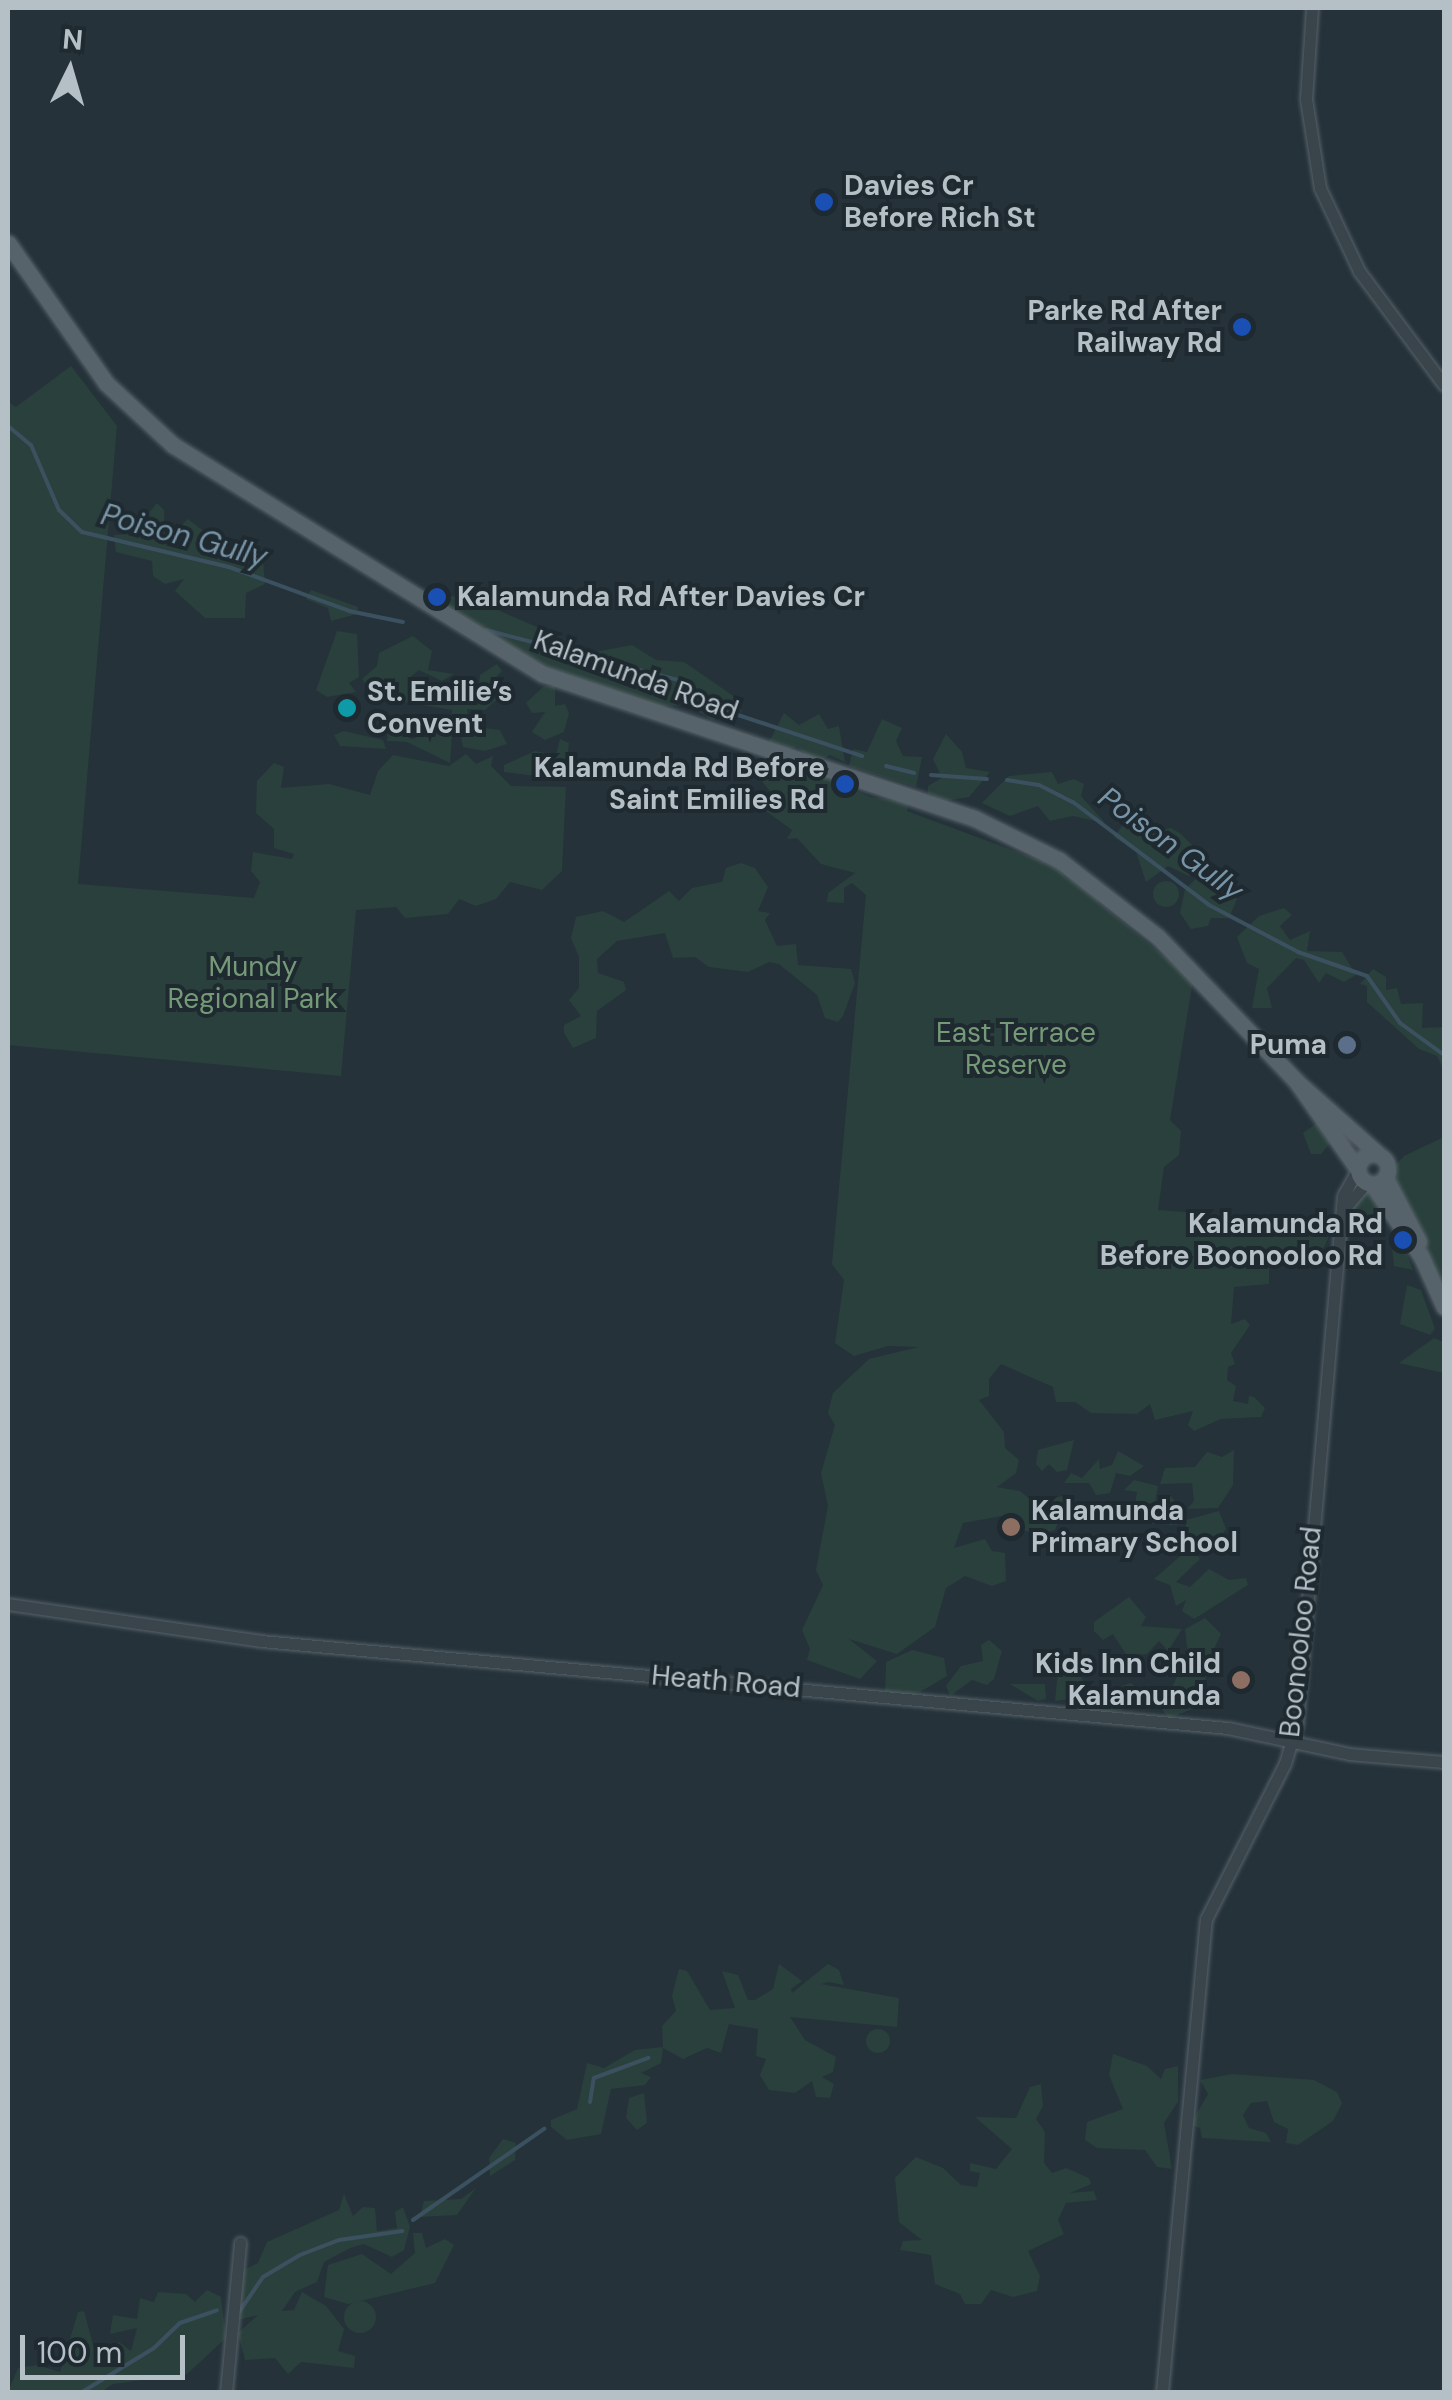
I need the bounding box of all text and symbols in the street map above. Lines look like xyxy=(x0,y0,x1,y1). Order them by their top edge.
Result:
north arrow xyxy=(20,20,120,120)
text: N xyxy=(61,20,84,59)
place label: Davies Cr Before Rich St xyxy=(844,169,1036,235)
marker: Davies Cr Before Rich St xyxy=(813,191,835,213)
place label: Parke Rd After Railway Rd xyxy=(1028,294,1222,360)
marker: Parke Rd After Railway Rd xyxy=(1231,316,1253,338)
water label: Poison Gully xyxy=(97,497,271,575)
place label: Kalamunda Rd After Davies Cr xyxy=(457,580,865,614)
marker: Kalamunda Rd After Davies Cr xyxy=(426,586,448,608)
street label: Kalamunda Road xyxy=(529,623,743,729)
place label: St. Emilie’s Convent xyxy=(367,675,513,741)
marker: St. Emilie’s Convent xyxy=(336,697,358,719)
place label: Kalamunda Rd Before Saint Emilies Rd xyxy=(534,751,825,817)
marker: Kalamunda Rd Before Saint Emilies Rd xyxy=(834,773,856,795)
water label: Poison Gully xyxy=(1092,779,1250,909)
park label: Mundy Regional Park xyxy=(168,950,338,1016)
park label: East Terrace Reserve xyxy=(936,1016,1096,1082)
place label: Puma xyxy=(1250,1028,1327,1062)
marker: Puma xyxy=(1336,1034,1358,1056)
place label: Kalamunda Rd Before Boonooloo Rd xyxy=(1100,1207,1383,1273)
marker: Kalamunda Rd Before Boonooloo Rd xyxy=(1392,1229,1414,1251)
place label: Kalamunda Primary School xyxy=(1031,1494,1238,1560)
marker: Kalamunda Primary School xyxy=(1000,1516,1022,1538)
street label: Boonooloo Road xyxy=(1273,1525,1329,1739)
place label: Kids Inn Child Kalamunda xyxy=(1035,1647,1221,1713)
street label: Heath Road xyxy=(650,1659,802,1705)
marker: Kids Inn Child Kalamunda xyxy=(1230,1669,1252,1691)
scale bar xyxy=(25,2315,190,2377)
text: 100 m xyxy=(37,2333,122,2372)

